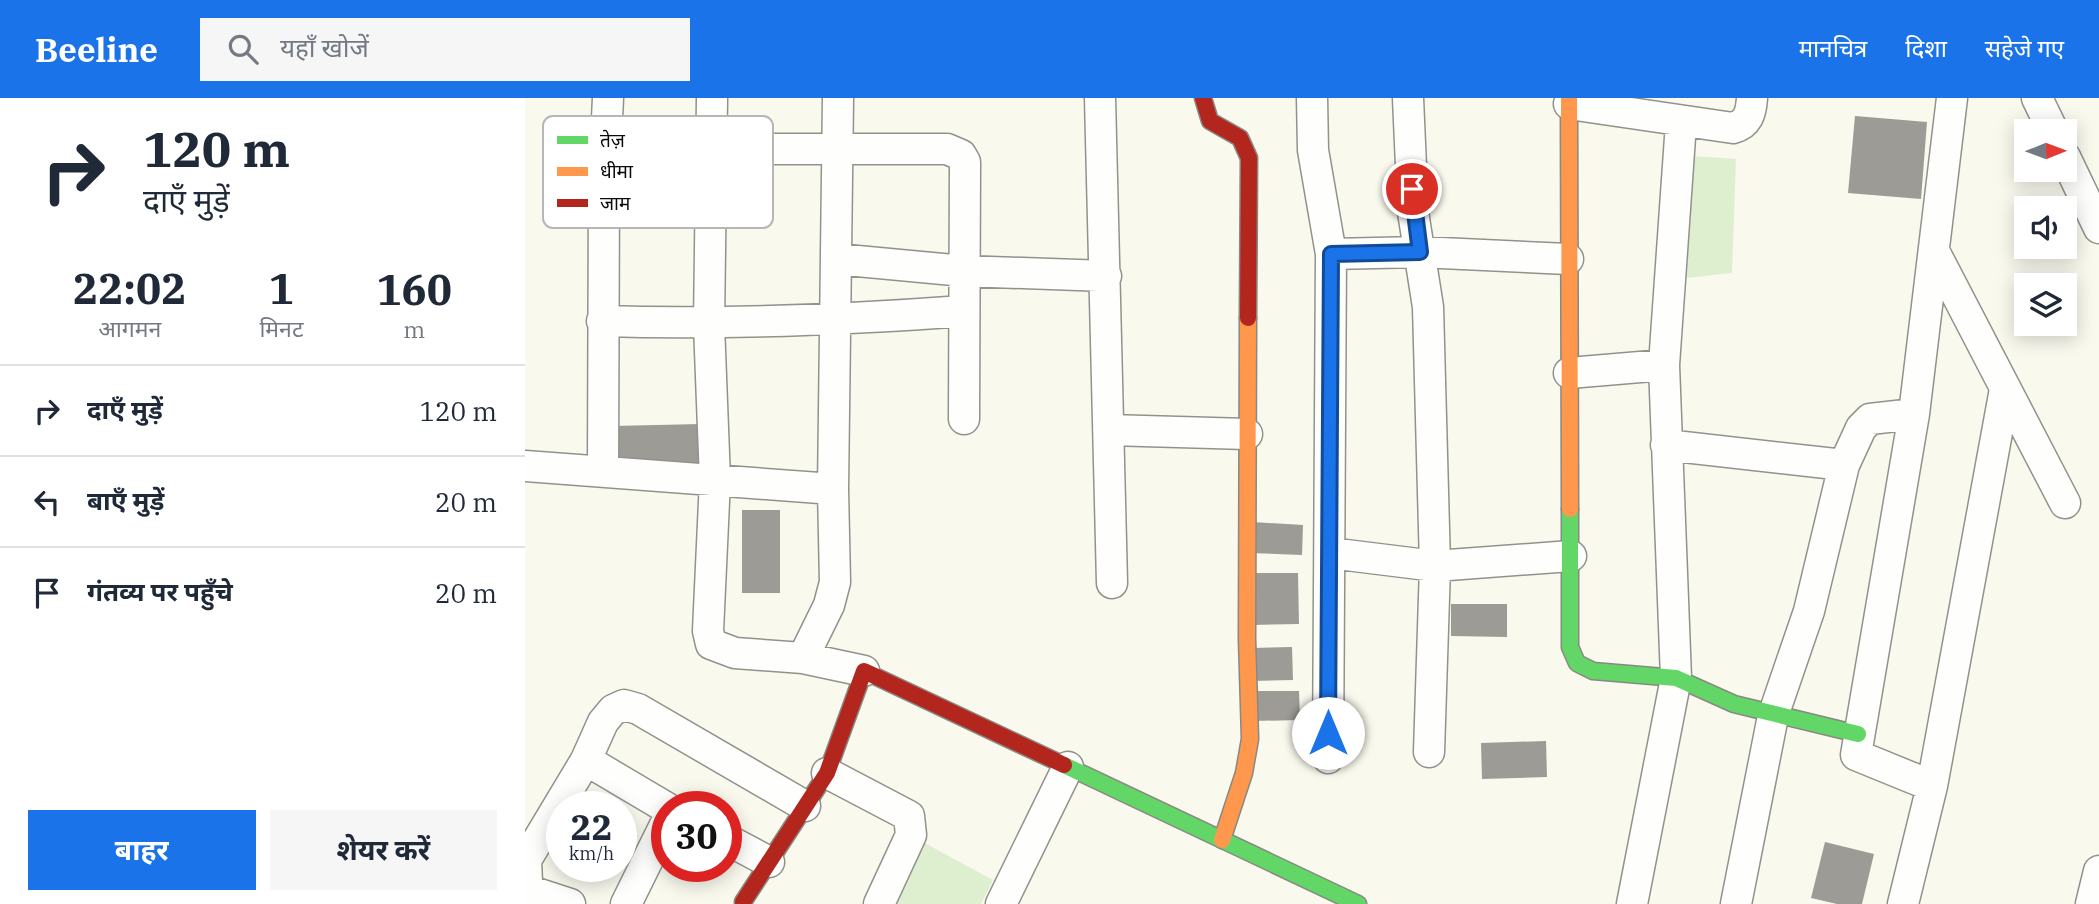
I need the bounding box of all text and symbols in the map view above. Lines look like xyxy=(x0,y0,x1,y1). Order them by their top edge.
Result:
search box xyxy=(200,18,690,81)
text: Beeline xyxy=(35,28,158,71)
icon: search xyxy=(224,30,262,68)
text: यहाँ खोजें xyxy=(280,30,369,64)
text: मानचित्र xyxy=(1799,32,1867,64)
text: दिशा xyxy=(1905,32,1947,64)
text: सहेजे गए xyxy=(1985,32,2064,64)
legend xyxy=(543,116,773,228)
text: 120 m xyxy=(143,117,290,180)
north arrow xyxy=(2014,119,2077,182)
map controls xyxy=(2014,119,2077,336)
icon: right xyxy=(28,126,119,217)
text: तेज़ xyxy=(600,128,626,152)
text: धीमा xyxy=(600,159,634,183)
pin xyxy=(1382,159,1442,219)
icon: arrive xyxy=(1393,170,1431,208)
text: दाएँ मुड़ें xyxy=(143,179,230,221)
text: जाम xyxy=(600,191,631,215)
button: sound xyxy=(2014,196,2077,259)
text: 22:02 xyxy=(73,261,186,316)
text: 1 xyxy=(269,261,294,316)
text: 160 xyxy=(376,262,452,317)
button: layers xyxy=(2014,273,2077,336)
text: आगमन xyxy=(98,313,161,343)
text: मिनट xyxy=(259,313,303,343)
text: m xyxy=(403,314,425,344)
icon: right xyxy=(28,392,66,430)
text: दाएँ मुड़ें xyxy=(87,392,163,426)
text: 120 m xyxy=(419,394,497,428)
icon: left xyxy=(28,483,66,521)
text: बाएँ मुड़ें xyxy=(87,483,164,517)
text: 20 m xyxy=(435,485,497,519)
icon: arrive xyxy=(28,574,66,612)
text: गंतव्य पर पहुँचे xyxy=(87,574,233,608)
text: 20 m xyxy=(435,576,497,610)
position arrow xyxy=(1291,696,1365,770)
speed limit sign: 30 xyxy=(651,791,742,882)
text: 22 xyxy=(570,804,613,850)
button: बाहर xyxy=(28,810,256,890)
button: शेयर करें xyxy=(270,810,497,890)
text: km/h xyxy=(569,842,614,865)

